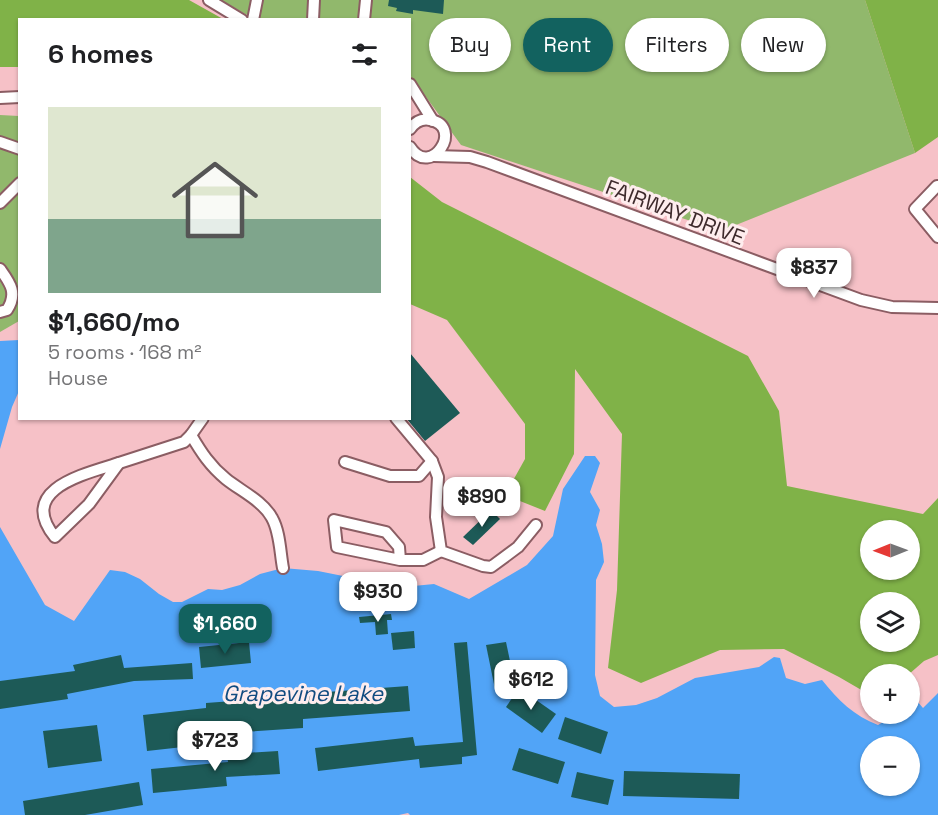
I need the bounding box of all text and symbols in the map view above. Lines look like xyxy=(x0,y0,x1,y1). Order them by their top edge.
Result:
chip: Buy xyxy=(429,18,511,72)
chip: Rent xyxy=(523,18,613,72)
chip: Filters xyxy=(625,18,729,72)
chip: New xyxy=(741,18,826,72)
text: 6 homes xyxy=(48,37,153,71)
icon: filters xyxy=(348,38,381,71)
icon: home xyxy=(161,146,269,254)
street label: FAIRWAY DRIVE xyxy=(602,173,748,251)
pin: $837 xyxy=(778,248,850,299)
text: $837 xyxy=(790,254,838,280)
text: $1,660/mo xyxy=(48,305,180,339)
text: 5 rooms · 168 m² xyxy=(48,339,202,365)
text: House xyxy=(48,365,108,391)
pin: $890 xyxy=(446,477,518,528)
text: $890 xyxy=(457,483,507,509)
north arrow xyxy=(860,520,920,580)
map controls xyxy=(860,520,920,796)
pin: $930 xyxy=(342,572,414,623)
text: $930 xyxy=(353,578,403,604)
button: layers xyxy=(860,592,920,652)
pin: $1,660 xyxy=(176,604,274,655)
text: $1,660 xyxy=(193,610,257,636)
pin: $612 xyxy=(495,660,567,711)
button: + xyxy=(860,664,920,724)
text: $612 xyxy=(508,666,554,692)
water label: Grapevine Lake xyxy=(223,679,384,707)
pin: $723 xyxy=(179,721,251,772)
text: $723 xyxy=(191,727,239,753)
button: − xyxy=(860,736,920,796)

